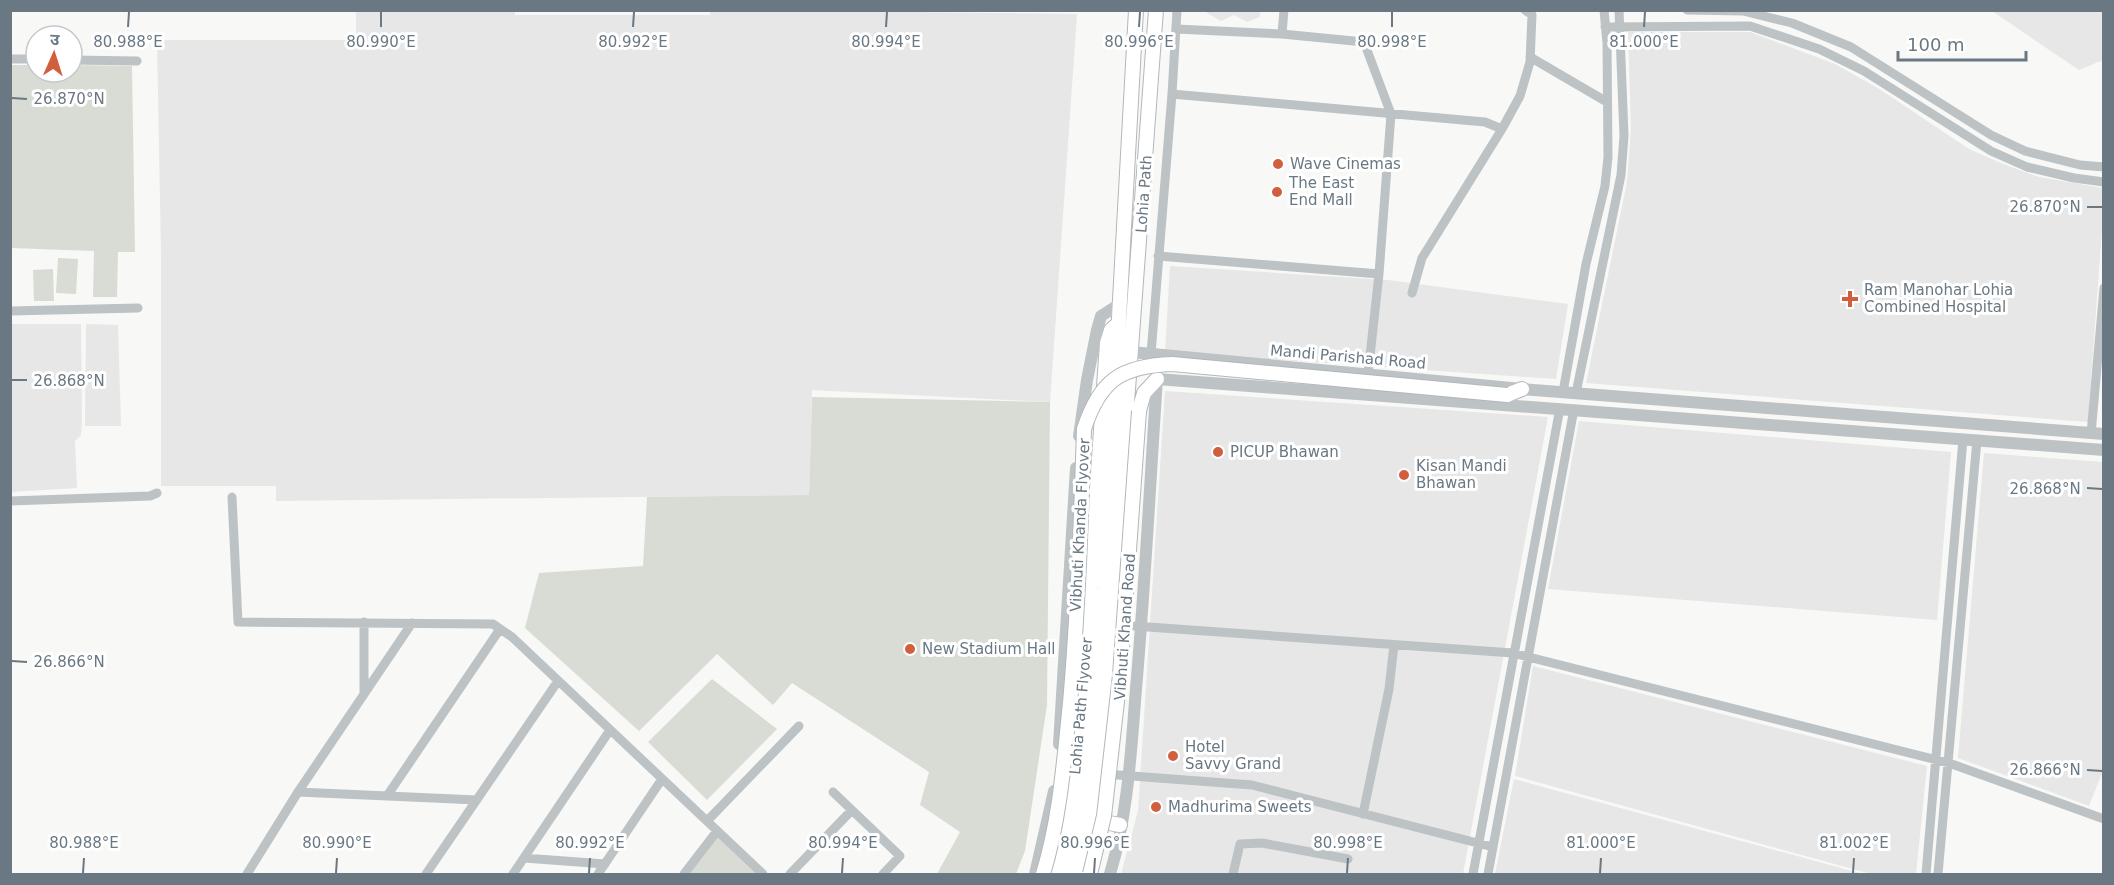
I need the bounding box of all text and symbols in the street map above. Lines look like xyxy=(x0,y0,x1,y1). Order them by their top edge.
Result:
north arrow xyxy=(24,24,84,84)
scale bar xyxy=(1898,24,2026,62)
text: उ xyxy=(50,30,61,49)
text: 80.988°E xyxy=(93,33,163,51)
text: 80.990°E xyxy=(346,33,416,51)
text: 80.992°E xyxy=(598,33,668,51)
text: 80.994°E xyxy=(851,33,921,51)
text: 80.996°E xyxy=(1104,33,1174,51)
text: 80.998°E xyxy=(1357,33,1427,51)
text: 81.000°E xyxy=(1609,33,1679,51)
text: 100 m xyxy=(1907,34,1965,55)
text: 26.870°N xyxy=(33,90,105,108)
street label: Lohia Path xyxy=(1132,155,1156,233)
place label: Wave Cinemas xyxy=(1290,155,1401,173)
marker: Wave Cinemas xyxy=(1271,157,1285,171)
place label: The East End Mall xyxy=(1288,174,1354,209)
marker: The East End Mall xyxy=(1270,185,1284,199)
text: 26.870°N xyxy=(2009,198,2081,216)
place label: Ram Manohar Lohia Combined Hospital xyxy=(1864,281,2013,316)
marker: Ram Manohar Lohia Combined Hospital xyxy=(1841,290,1859,308)
street label: Mandi Parishad Road xyxy=(1269,341,1427,373)
text: 26.868°N xyxy=(33,372,105,390)
street label: Vibhuti Khanda Flyover xyxy=(1066,437,1094,612)
place label: PICUP Bhawan xyxy=(1230,443,1339,461)
marker: PICUP Bhawan xyxy=(1211,445,1225,459)
place label: Kisan Mandi Bhawan xyxy=(1416,457,1507,492)
marker: Kisan Mandi Bhawan xyxy=(1397,468,1411,482)
text: 26.868°N xyxy=(2009,480,2081,498)
street label: Vibhuti Khand Road xyxy=(1111,553,1139,701)
street label: Lohia Path Flyover xyxy=(1066,636,1096,775)
place label: New Stadium Hall xyxy=(922,640,1055,658)
marker: New Stadium Hall xyxy=(903,642,917,656)
text: 26.866°N xyxy=(33,653,105,671)
place label: Hotel Savvy Grand xyxy=(1185,738,1281,773)
marker: Hotel Savvy Grand xyxy=(1166,749,1180,763)
text: 26.866°N xyxy=(2009,761,2081,779)
place label: Madhurima Sweets xyxy=(1168,798,1312,816)
marker: Madhurima Sweets xyxy=(1149,800,1163,814)
text: 80.988°E xyxy=(49,834,119,852)
text: 80.990°E xyxy=(302,834,372,852)
text: 80.992°E xyxy=(555,834,625,852)
text: 80.994°E xyxy=(808,834,878,852)
text: 80.996°E xyxy=(1060,834,1130,852)
text: 80.998°E xyxy=(1313,834,1383,852)
text: 81.000°E xyxy=(1566,834,1636,852)
text: 81.002°E xyxy=(1819,834,1889,852)

